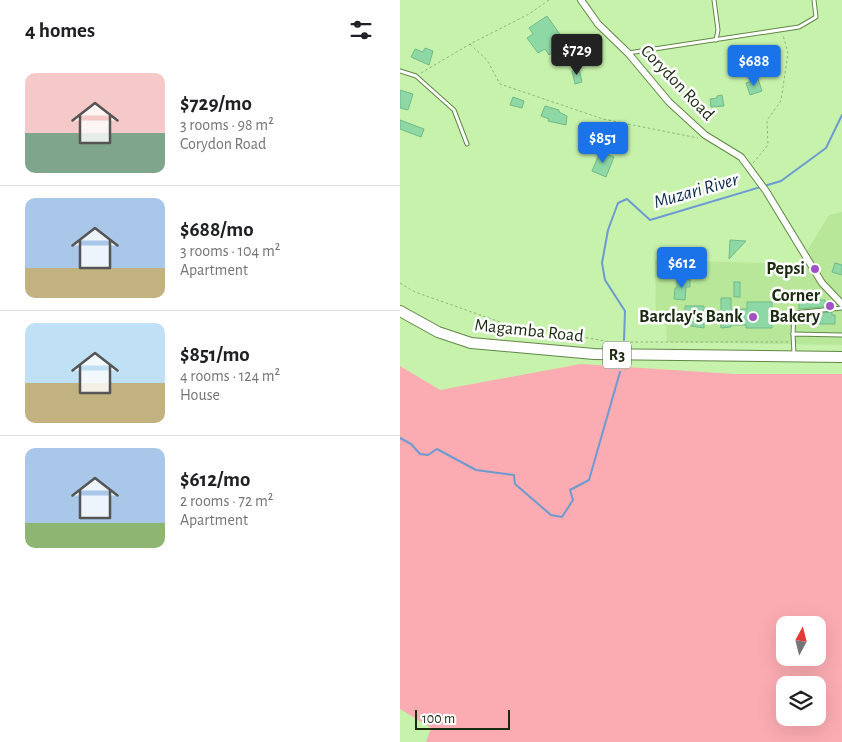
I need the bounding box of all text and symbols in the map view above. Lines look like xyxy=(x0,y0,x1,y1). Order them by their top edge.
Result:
icon: filters xyxy=(347,16,375,44)
text: 4 homes xyxy=(25,20,95,41)
pin: $729 xyxy=(547,34,607,76)
text: $729 xyxy=(562,42,592,58)
street label: Corydon Road xyxy=(637,42,717,124)
pin: $688 xyxy=(724,44,784,87)
text: $688 xyxy=(739,53,769,69)
icon: home xyxy=(65,93,125,153)
text: $729/mo xyxy=(180,93,252,114)
text: 3 rooms · 98 m² xyxy=(180,117,274,133)
pin: $851 xyxy=(573,121,633,164)
text: $851 xyxy=(589,130,617,146)
text: Corydon Road xyxy=(180,136,266,152)
water label: Muzari River xyxy=(652,170,741,212)
icon: home xyxy=(65,218,125,278)
text: $688/mo xyxy=(180,219,254,240)
text: 3 rooms · 104 m² xyxy=(180,243,280,259)
pin: $612 xyxy=(652,246,712,289)
text: $612 xyxy=(668,255,696,271)
place label: Pepsi xyxy=(766,260,805,278)
text: Apartment xyxy=(180,262,248,278)
marker: Pepsi xyxy=(809,263,821,275)
place label: Corner Bakery xyxy=(769,287,821,326)
marker: Corner Bakery xyxy=(824,300,836,312)
place label: Barclay's Bank xyxy=(639,308,743,326)
marker: Barclay's Bank xyxy=(747,311,759,323)
street label: Magamba Road xyxy=(473,316,585,346)
road number: R3 xyxy=(603,342,631,368)
icon: home xyxy=(65,343,125,403)
text: $851/mo xyxy=(180,344,250,365)
text: 4 rooms · 124 m² xyxy=(180,368,280,384)
text: House xyxy=(180,387,220,403)
icon: home xyxy=(65,468,125,528)
text: $612/mo xyxy=(180,469,250,490)
text: 2 rooms · 72 m² xyxy=(180,493,273,509)
text: Apartment xyxy=(180,512,248,528)
north arrow xyxy=(776,616,826,666)
map controls xyxy=(776,616,826,726)
button: layers xyxy=(776,676,826,726)
scale bar xyxy=(415,707,510,730)
text: 100 m xyxy=(422,712,455,726)

